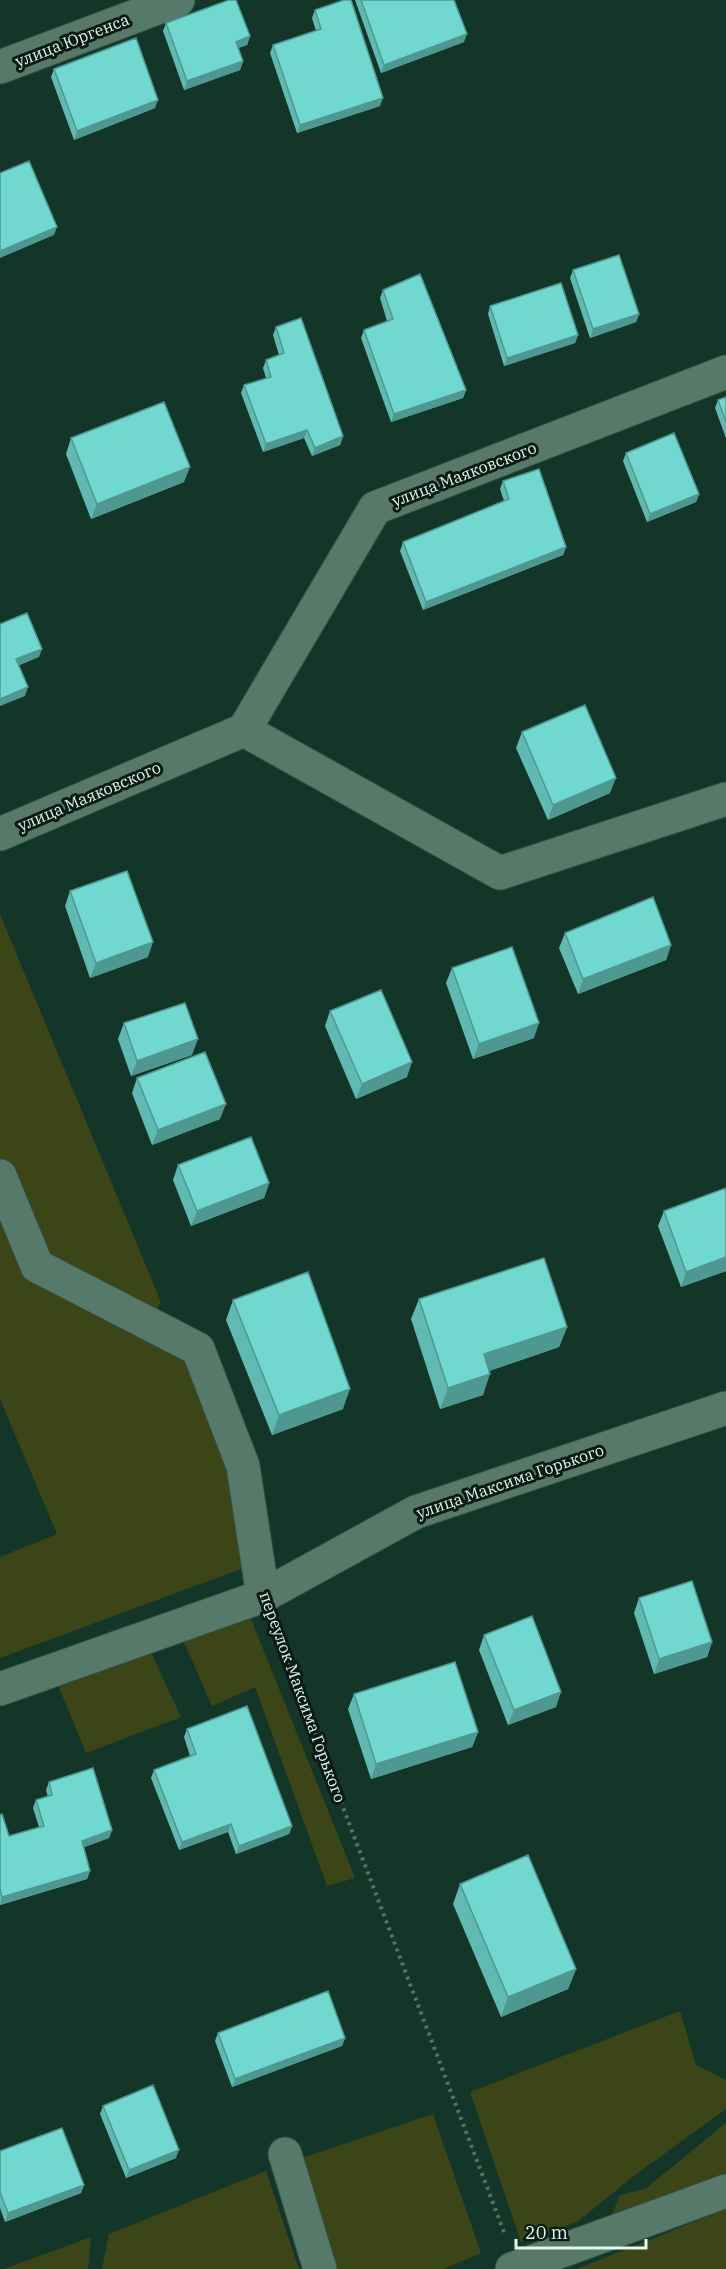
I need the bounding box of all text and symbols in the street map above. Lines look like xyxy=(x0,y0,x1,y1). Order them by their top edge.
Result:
street label: улица Юргенса xyxy=(12,9,132,71)
street label: улица Маяковского xyxy=(389,437,539,511)
street label: улица Маяковского xyxy=(14,757,164,835)
street label: улица Максима Горького xyxy=(414,1439,606,1523)
street label: переулок Максима Горького xyxy=(255,1589,351,1805)
scale bar xyxy=(516,2212,646,2250)
text: 20 m xyxy=(525,2221,568,2244)

